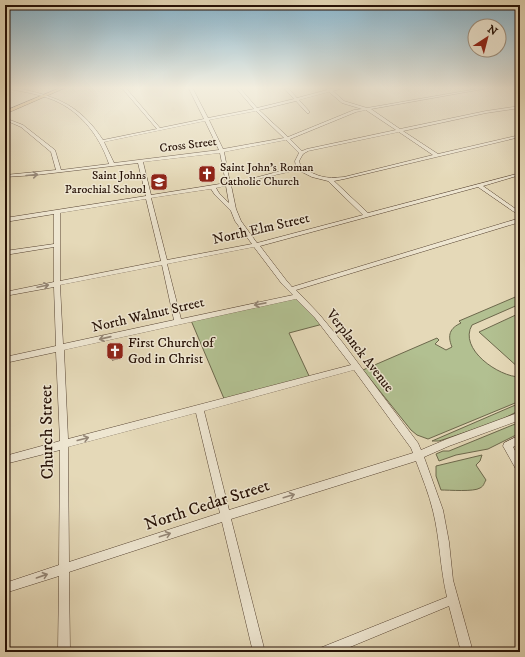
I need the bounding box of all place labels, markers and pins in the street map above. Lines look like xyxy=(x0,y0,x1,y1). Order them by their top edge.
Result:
place label: Saint John's Roman Catholic Church xyxy=(220,160,314,189)
church icon: Saint John's Roman Catholic Church xyxy=(197,164,217,184)
place label: Saint Johns Parochial School xyxy=(65,168,146,197)
school or university icon: Saint Johns Parochial School xyxy=(149,172,169,192)
place label: First Church of God in Christ xyxy=(128,334,216,368)
church icon: First Church of God in Christ xyxy=(105,341,125,361)

